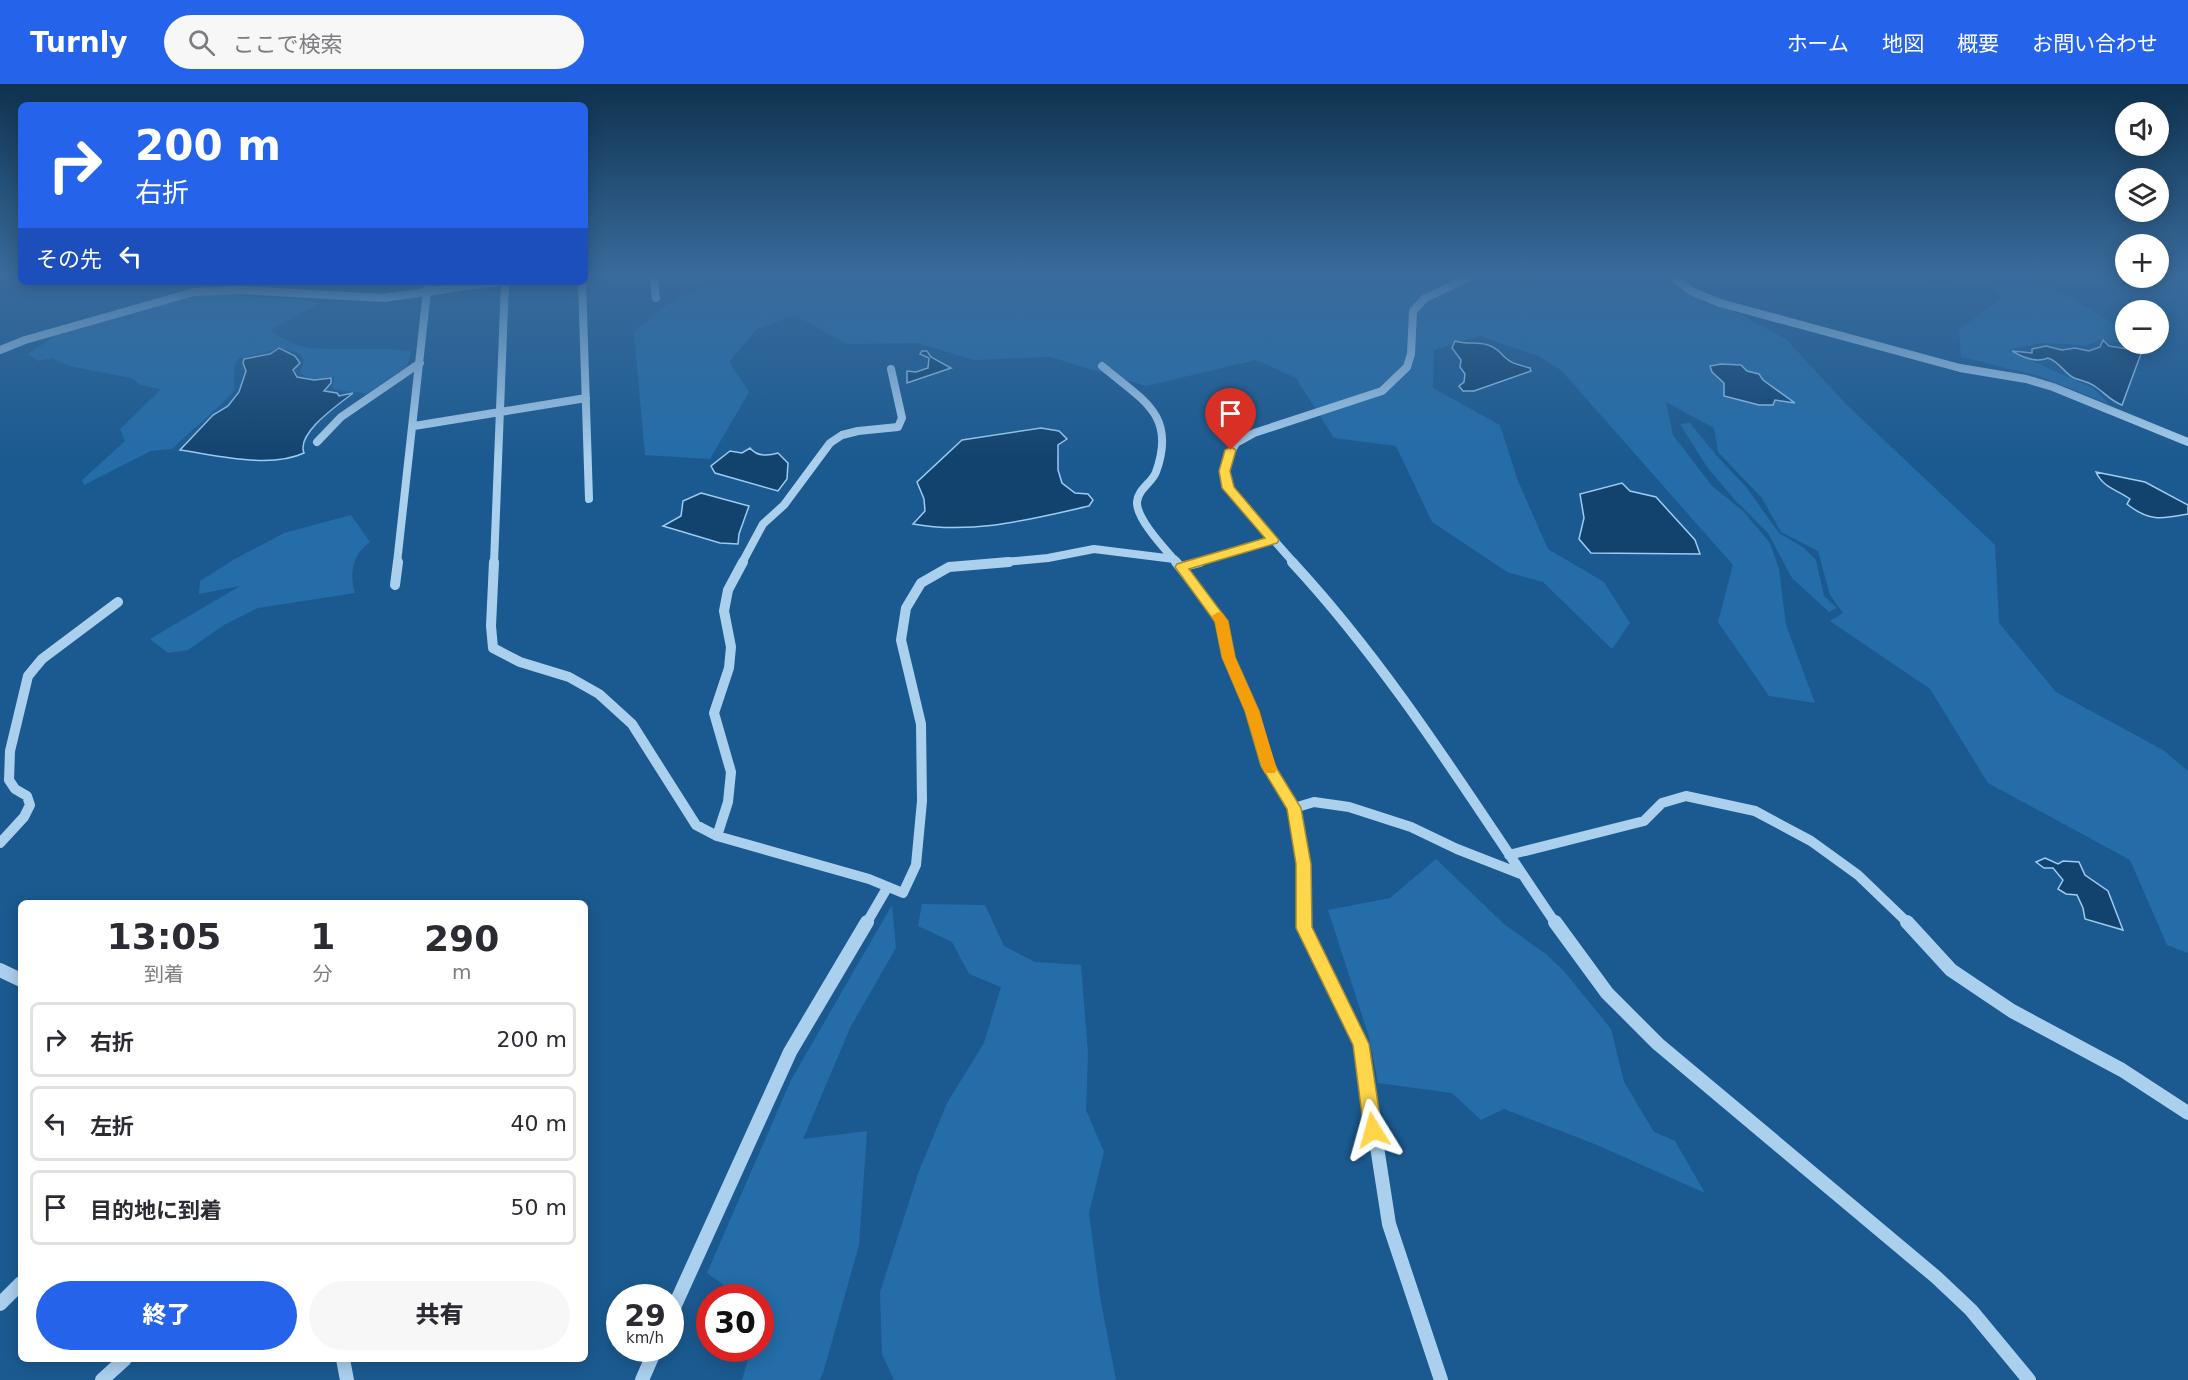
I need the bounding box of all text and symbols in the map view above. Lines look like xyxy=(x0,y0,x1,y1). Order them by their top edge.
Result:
search box xyxy=(164,15,584,69)
text: Turnly xyxy=(30,26,128,59)
icon: search xyxy=(185,26,218,59)
text: ここで検索 xyxy=(233,32,343,57)
text: ホーム xyxy=(1787,32,1849,56)
text: 地図 xyxy=(1882,32,1924,56)
text: 概要 xyxy=(1957,32,1999,56)
text: お問い合わせ xyxy=(2032,32,2158,56)
map controls xyxy=(2115,102,2169,354)
button: sound xyxy=(2115,102,2169,156)
text: 200 m xyxy=(135,121,281,170)
icon: right xyxy=(36,126,114,204)
button: layers xyxy=(2115,168,2169,222)
text: 右折 xyxy=(135,177,189,208)
button: + xyxy=(2115,234,2169,288)
icon: left xyxy=(114,240,147,273)
text: その先 xyxy=(36,247,102,272)
button: − xyxy=(2115,300,2169,354)
pin xyxy=(1205,388,1256,450)
icon: arrive xyxy=(1214,397,1247,430)
text: 13:05 xyxy=(107,916,221,957)
text: 1 xyxy=(310,916,335,957)
text: 290 xyxy=(424,918,499,959)
text: m xyxy=(452,960,471,984)
text: 到着 xyxy=(144,962,184,986)
text: 分 xyxy=(313,962,333,986)
icon: right xyxy=(39,1023,72,1056)
text: 200 m xyxy=(497,1027,567,1052)
text: 右折 xyxy=(90,1030,134,1055)
position arrow xyxy=(1341,1098,1405,1162)
icon: left xyxy=(39,1107,72,1140)
text: 40 m xyxy=(511,1111,567,1136)
text: 左折 xyxy=(90,1114,134,1139)
icon: arrive xyxy=(39,1191,72,1224)
text: 50 m xyxy=(511,1195,567,1220)
text: 目的地に到着 xyxy=(90,1198,222,1223)
button: 終了 xyxy=(36,1281,297,1350)
button: 共有 xyxy=(309,1281,570,1350)
speed limit sign: 30 xyxy=(696,1284,774,1362)
text: 29 xyxy=(624,1298,666,1333)
text: km/h xyxy=(626,1329,664,1347)

